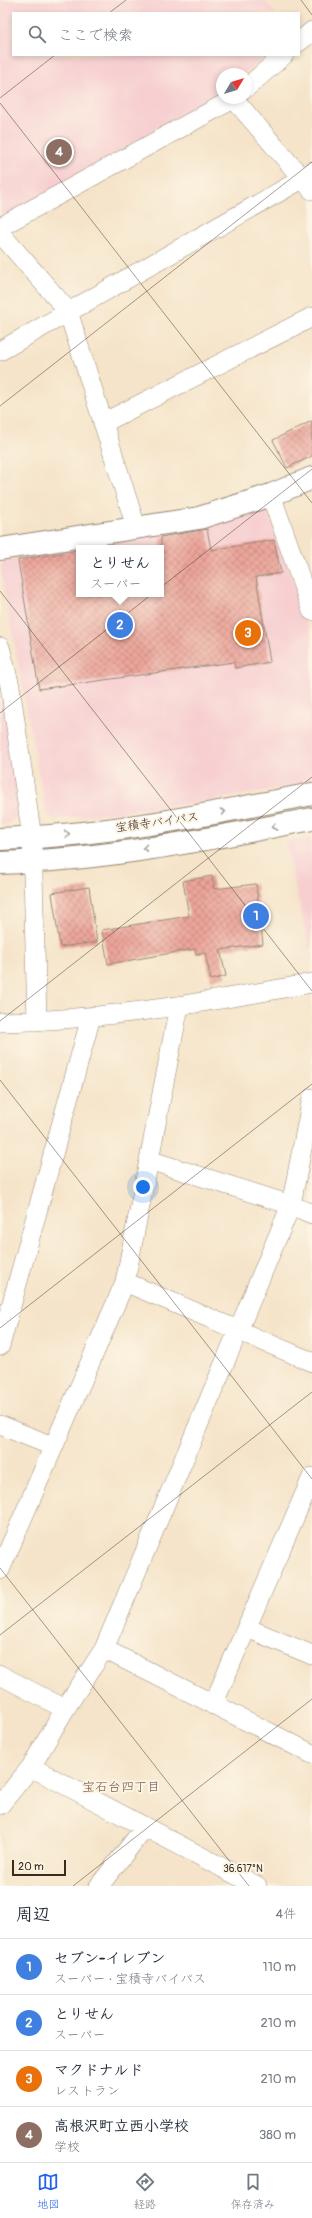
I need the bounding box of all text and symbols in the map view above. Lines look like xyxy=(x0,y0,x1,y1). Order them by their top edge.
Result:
search box xyxy=(12,12,300,56)
icon: search xyxy=(26,23,48,45)
text: ここで検索 xyxy=(58,26,133,45)
north arrow xyxy=(216,68,252,104)
pin: 4 xyxy=(46,137,72,167)
popup xyxy=(76,545,164,597)
text: とりせん xyxy=(90,554,150,573)
text: スーパー xyxy=(90,576,141,592)
pin: 2 xyxy=(107,610,133,640)
pin: 3 xyxy=(235,618,261,648)
one-way arrow xyxy=(220,808,226,816)
street label: 宝積寺バイパス xyxy=(115,809,200,836)
one-way arrow xyxy=(271,822,277,830)
one-way arrow xyxy=(64,829,70,838)
one-way arrow xyxy=(142,843,149,852)
pin: 1 xyxy=(243,901,269,931)
your location xyxy=(133,1177,153,1197)
district label: 宝石台四丁目 xyxy=(82,1779,160,1795)
scale bar xyxy=(12,1858,66,1877)
text: 20 m xyxy=(18,1860,44,1873)
text: 36.617°N xyxy=(223,1863,263,1875)
text: 周辺 xyxy=(16,1904,50,1925)
text: 4件 xyxy=(275,1906,296,1922)
text: セブン-イレブン xyxy=(54,1949,165,1968)
text: 1 xyxy=(26,1959,32,1975)
text: 110 m xyxy=(263,1959,296,1975)
text: スーパー · 宝積寺バイパス xyxy=(54,1971,206,1987)
text: とりせん xyxy=(54,2005,114,2024)
text: 2 xyxy=(25,2015,33,2031)
text: 210 m xyxy=(260,2015,296,2031)
text: スーパー xyxy=(54,2027,105,2043)
text: マクドナルド xyxy=(54,2061,143,2080)
text: 3 xyxy=(25,2071,33,2087)
text: 210 m xyxy=(260,2071,296,2087)
text: レストラン xyxy=(54,2083,120,2099)
text: 高根沢町立西小学校 xyxy=(54,2117,189,2136)
text: 4 xyxy=(25,2127,33,2143)
text: 380 m xyxy=(259,2127,296,2143)
text: 学校 xyxy=(54,2139,80,2155)
tab: 地図 xyxy=(37,2171,59,2211)
tab: 経路 xyxy=(134,2171,156,2211)
tab: 保存済み xyxy=(231,2171,275,2211)

